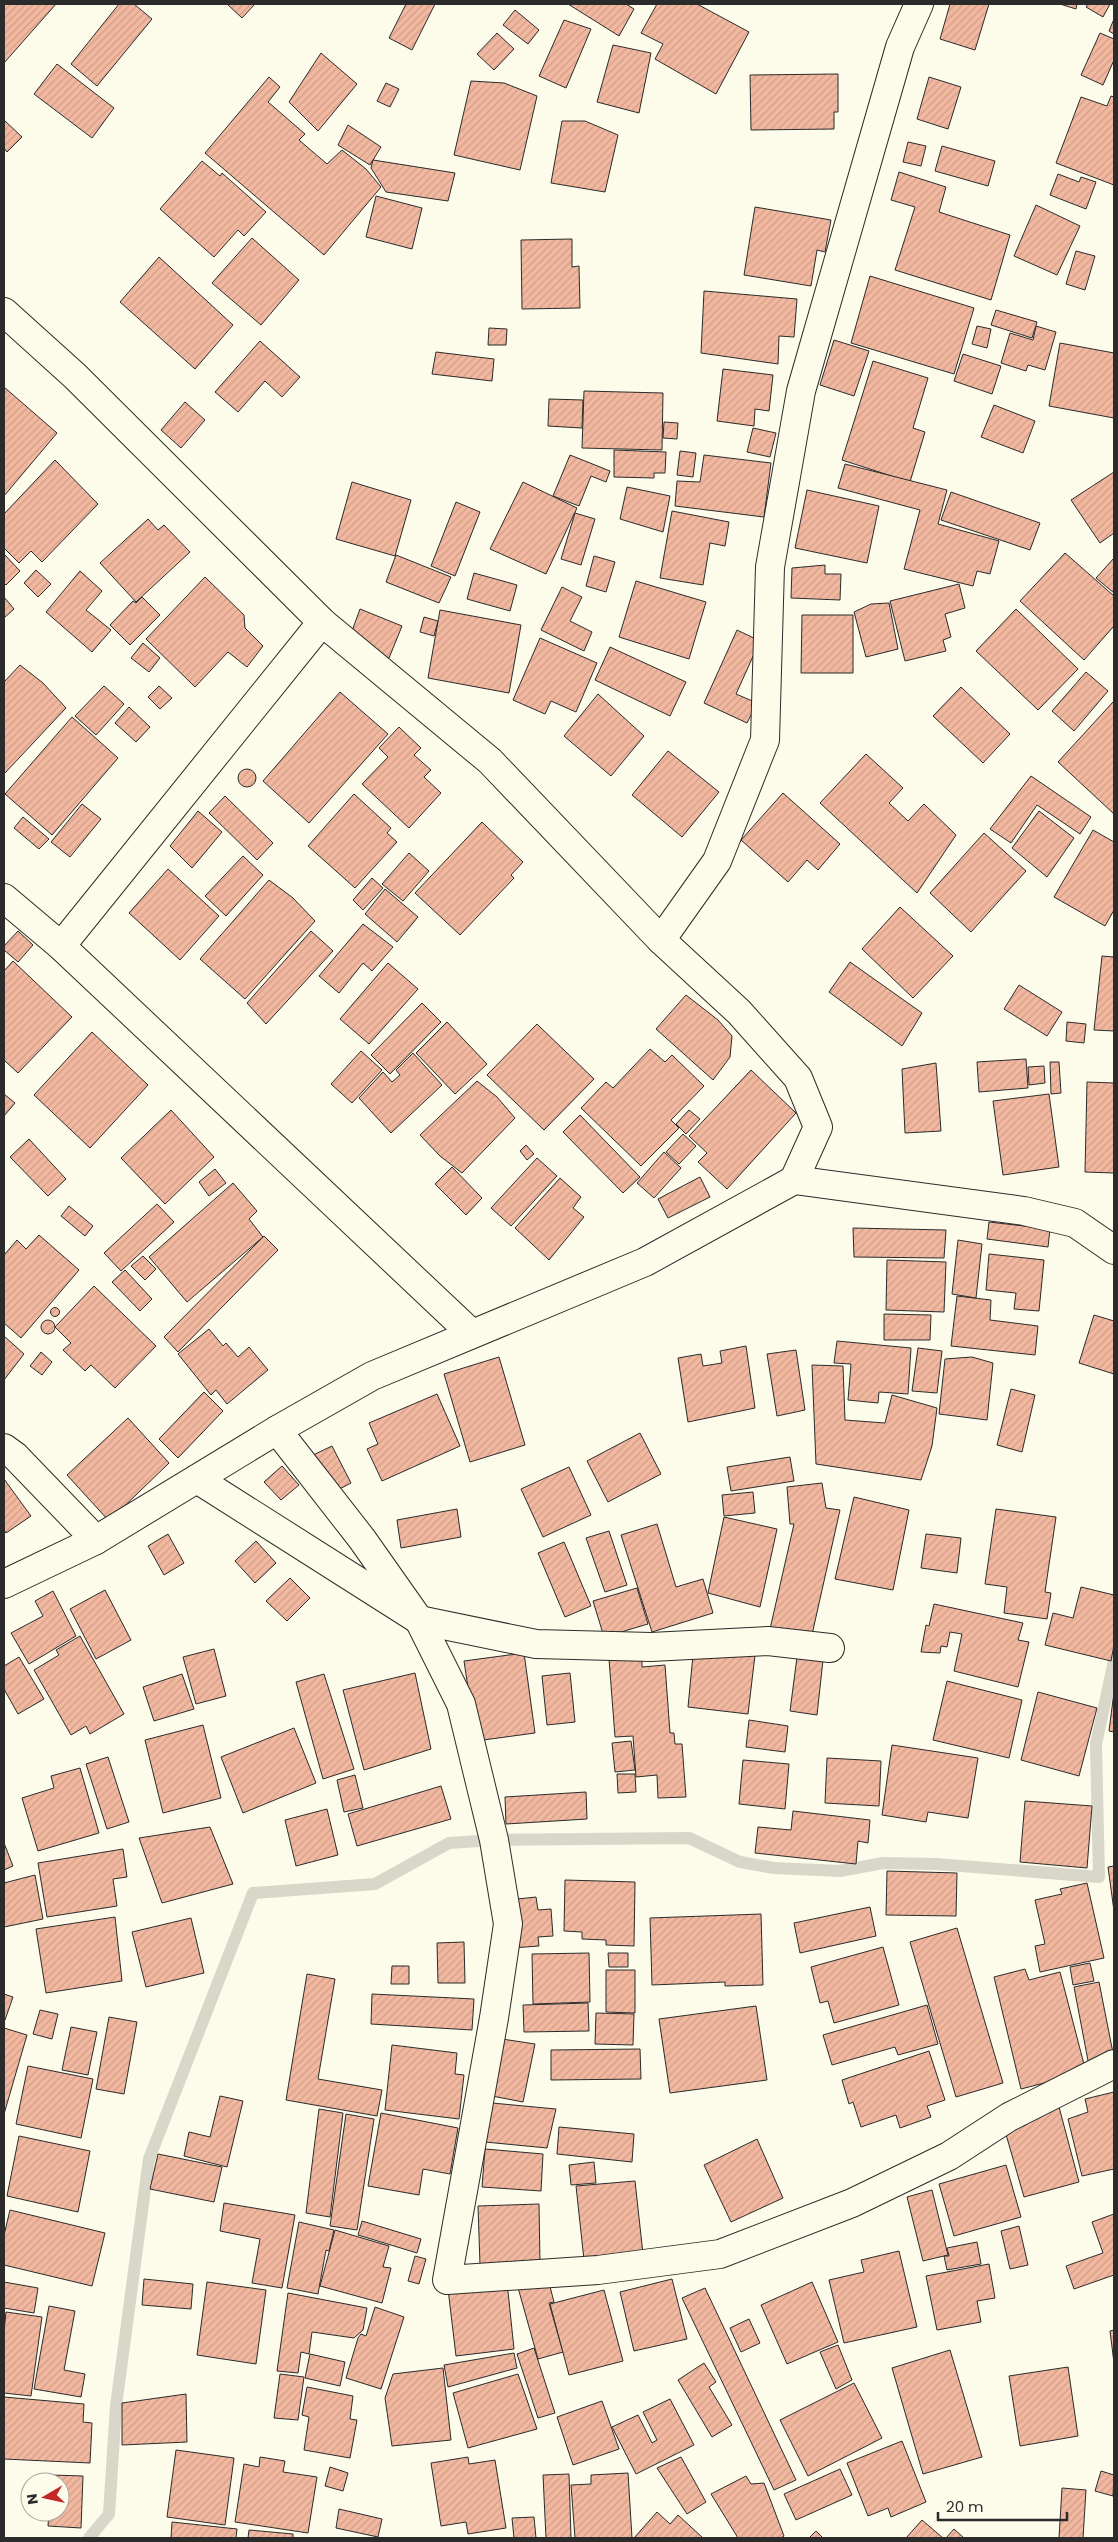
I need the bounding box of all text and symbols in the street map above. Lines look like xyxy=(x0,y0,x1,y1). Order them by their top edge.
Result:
north arrow xyxy=(20,2472,70,2522)
scale bar xyxy=(938,2490,1067,2522)
text: N xyxy=(21,2492,43,2506)
text: 20 m xyxy=(946,2496,984,2517)

